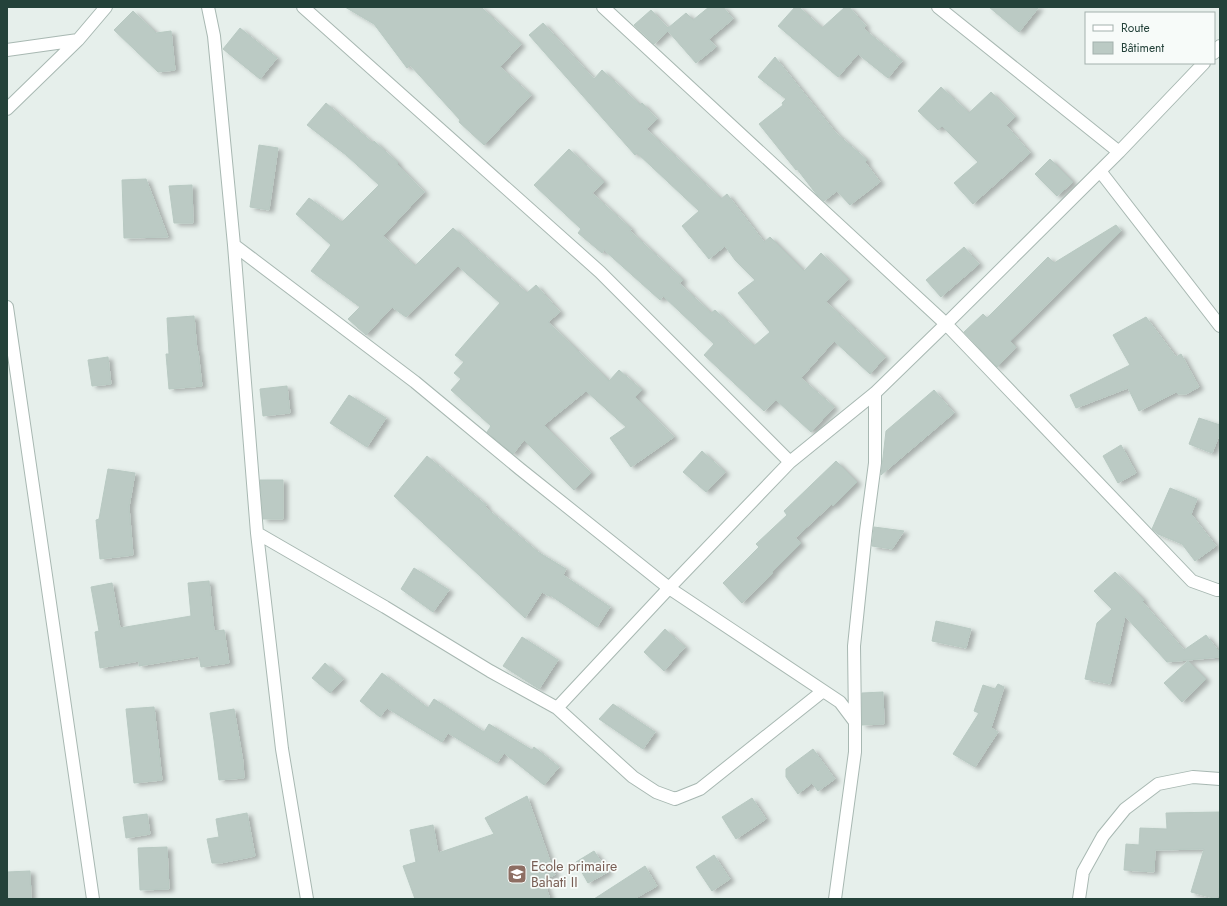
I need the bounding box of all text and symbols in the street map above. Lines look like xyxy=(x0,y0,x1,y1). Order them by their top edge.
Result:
legend xyxy=(1085,12,1215,64)
text: Route xyxy=(1121,19,1150,37)
text: Bâtiment xyxy=(1121,39,1164,57)
place label: Ecole primaire Bahati II xyxy=(531,856,617,892)
school or university icon: Ecole primaire Bahati II xyxy=(506,863,528,885)

